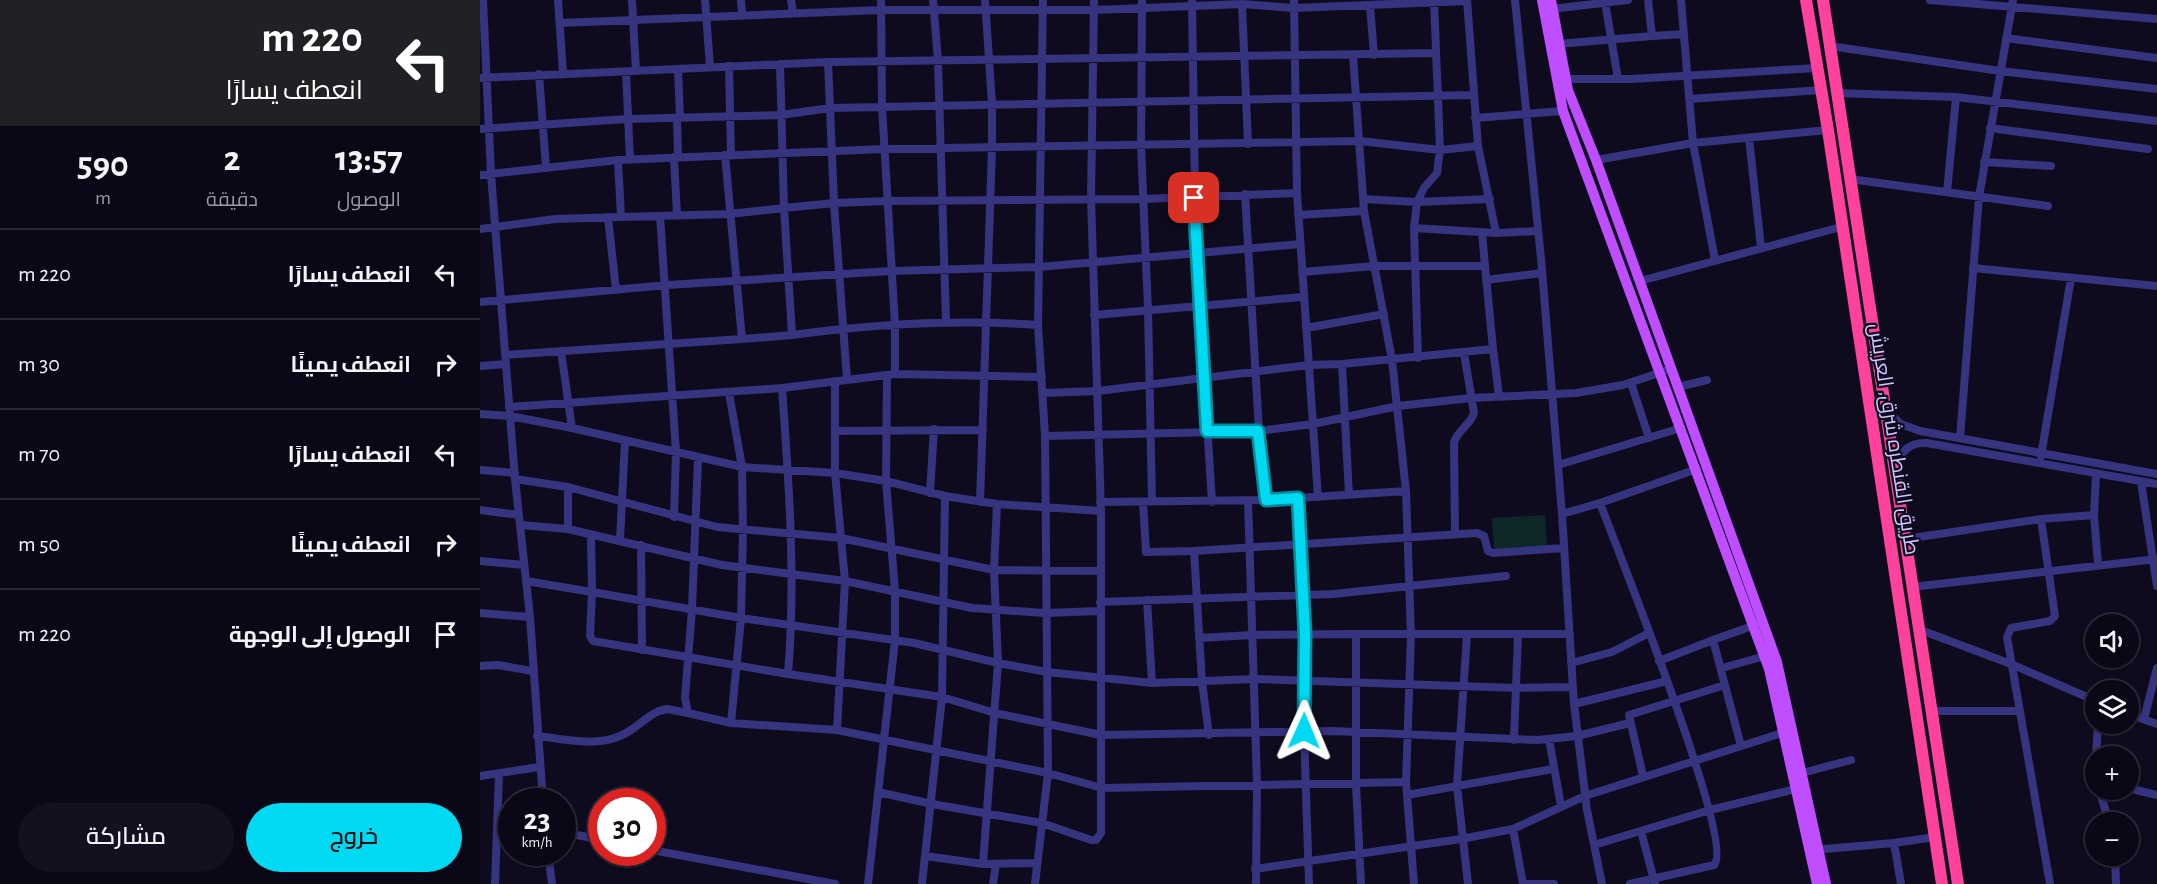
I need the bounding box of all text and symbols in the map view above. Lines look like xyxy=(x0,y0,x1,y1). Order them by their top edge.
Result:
text: 220 m xyxy=(261,17,363,59)
icon: left xyxy=(384,24,462,102)
text: انعطف يسارًا xyxy=(225,77,363,104)
text: 2 xyxy=(223,141,240,177)
text: 13:57 xyxy=(335,141,403,177)
text: 590 xyxy=(77,147,129,183)
pin xyxy=(1168,172,1219,223)
icon: arrive xyxy=(1177,181,1210,214)
text: m xyxy=(95,188,111,208)
text: دقيقة xyxy=(206,190,258,210)
text: الوصول xyxy=(337,190,401,210)
icon: left xyxy=(429,258,462,291)
text: 220 m xyxy=(18,263,71,285)
text: انعطف يسارًا xyxy=(288,264,411,286)
street label: طريق القنطره شرق, العريش xyxy=(1863,322,1923,557)
icon: right xyxy=(429,348,462,381)
text: 30 m xyxy=(18,353,60,375)
text: انعطف يمينًا xyxy=(290,354,411,376)
icon: left xyxy=(429,438,462,471)
text: 70 m xyxy=(18,443,60,465)
text: انعطف يسارًا xyxy=(288,444,411,466)
icon: right xyxy=(429,528,462,561)
text: 50 m xyxy=(18,533,60,555)
text: انعطف يمينًا xyxy=(290,534,411,556)
map controls xyxy=(2085,614,2139,866)
button: sound xyxy=(2085,614,2139,668)
icon: arrive xyxy=(429,618,462,651)
text: 220 m xyxy=(18,623,71,645)
text: الوصول إلى الوجهة xyxy=(229,624,411,646)
button: layers xyxy=(2085,680,2139,734)
position arrow xyxy=(1272,699,1336,763)
button: + xyxy=(2085,746,2139,800)
speed limit sign: 30 xyxy=(588,788,666,866)
button: مشاركة xyxy=(18,803,234,872)
button: خروج xyxy=(246,803,462,872)
text: 23 xyxy=(523,805,551,835)
button: − xyxy=(2085,812,2139,866)
text: km/h xyxy=(522,835,552,850)

